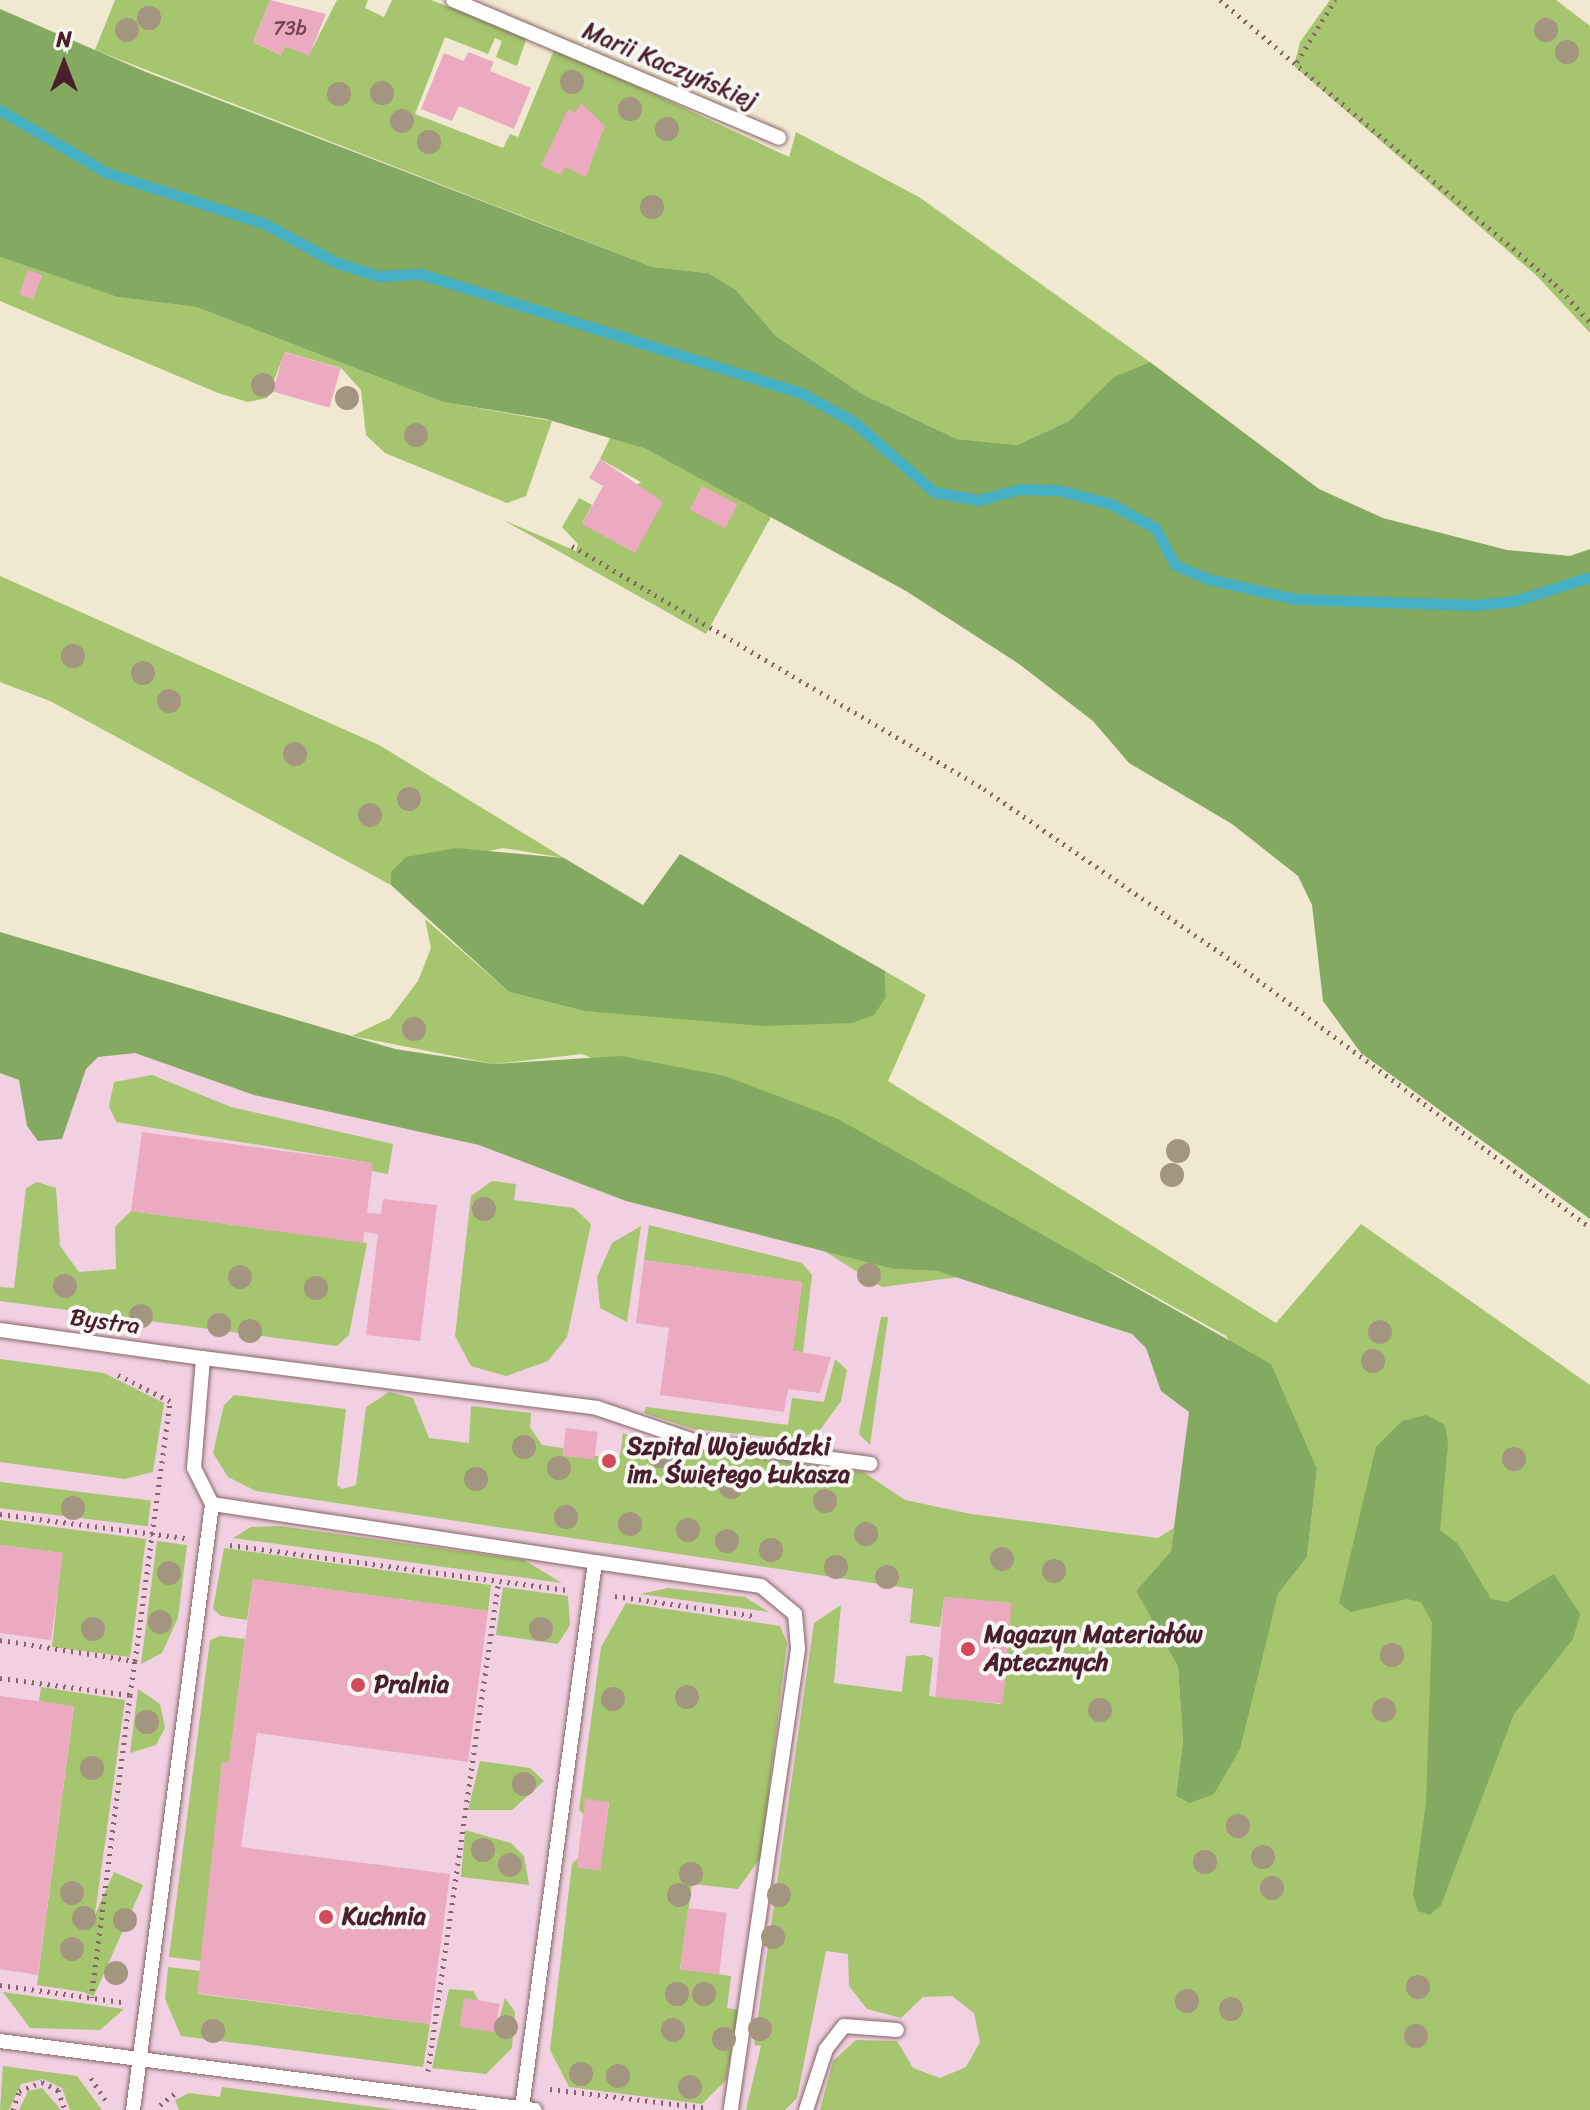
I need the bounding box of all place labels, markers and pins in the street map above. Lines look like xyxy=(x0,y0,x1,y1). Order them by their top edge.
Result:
place label: Szpital Wojewódzki im. Świętego Łukasza xyxy=(627,1433,852,1489)
marker: Szpital Wojewódzki im. Świętego Łukasza xyxy=(598,1450,620,1472)
place label: Magazyn Materiałów Aptecznych xyxy=(984,1621,1202,1677)
marker: Magazyn Materiałów Aptecznych xyxy=(959,1640,977,1658)
place label: Pralnia xyxy=(374,1671,449,1699)
marker: Pralnia xyxy=(349,1676,367,1694)
place label: Kuchnia xyxy=(342,1903,426,1931)
marker: Kuchnia xyxy=(317,1908,335,1926)

